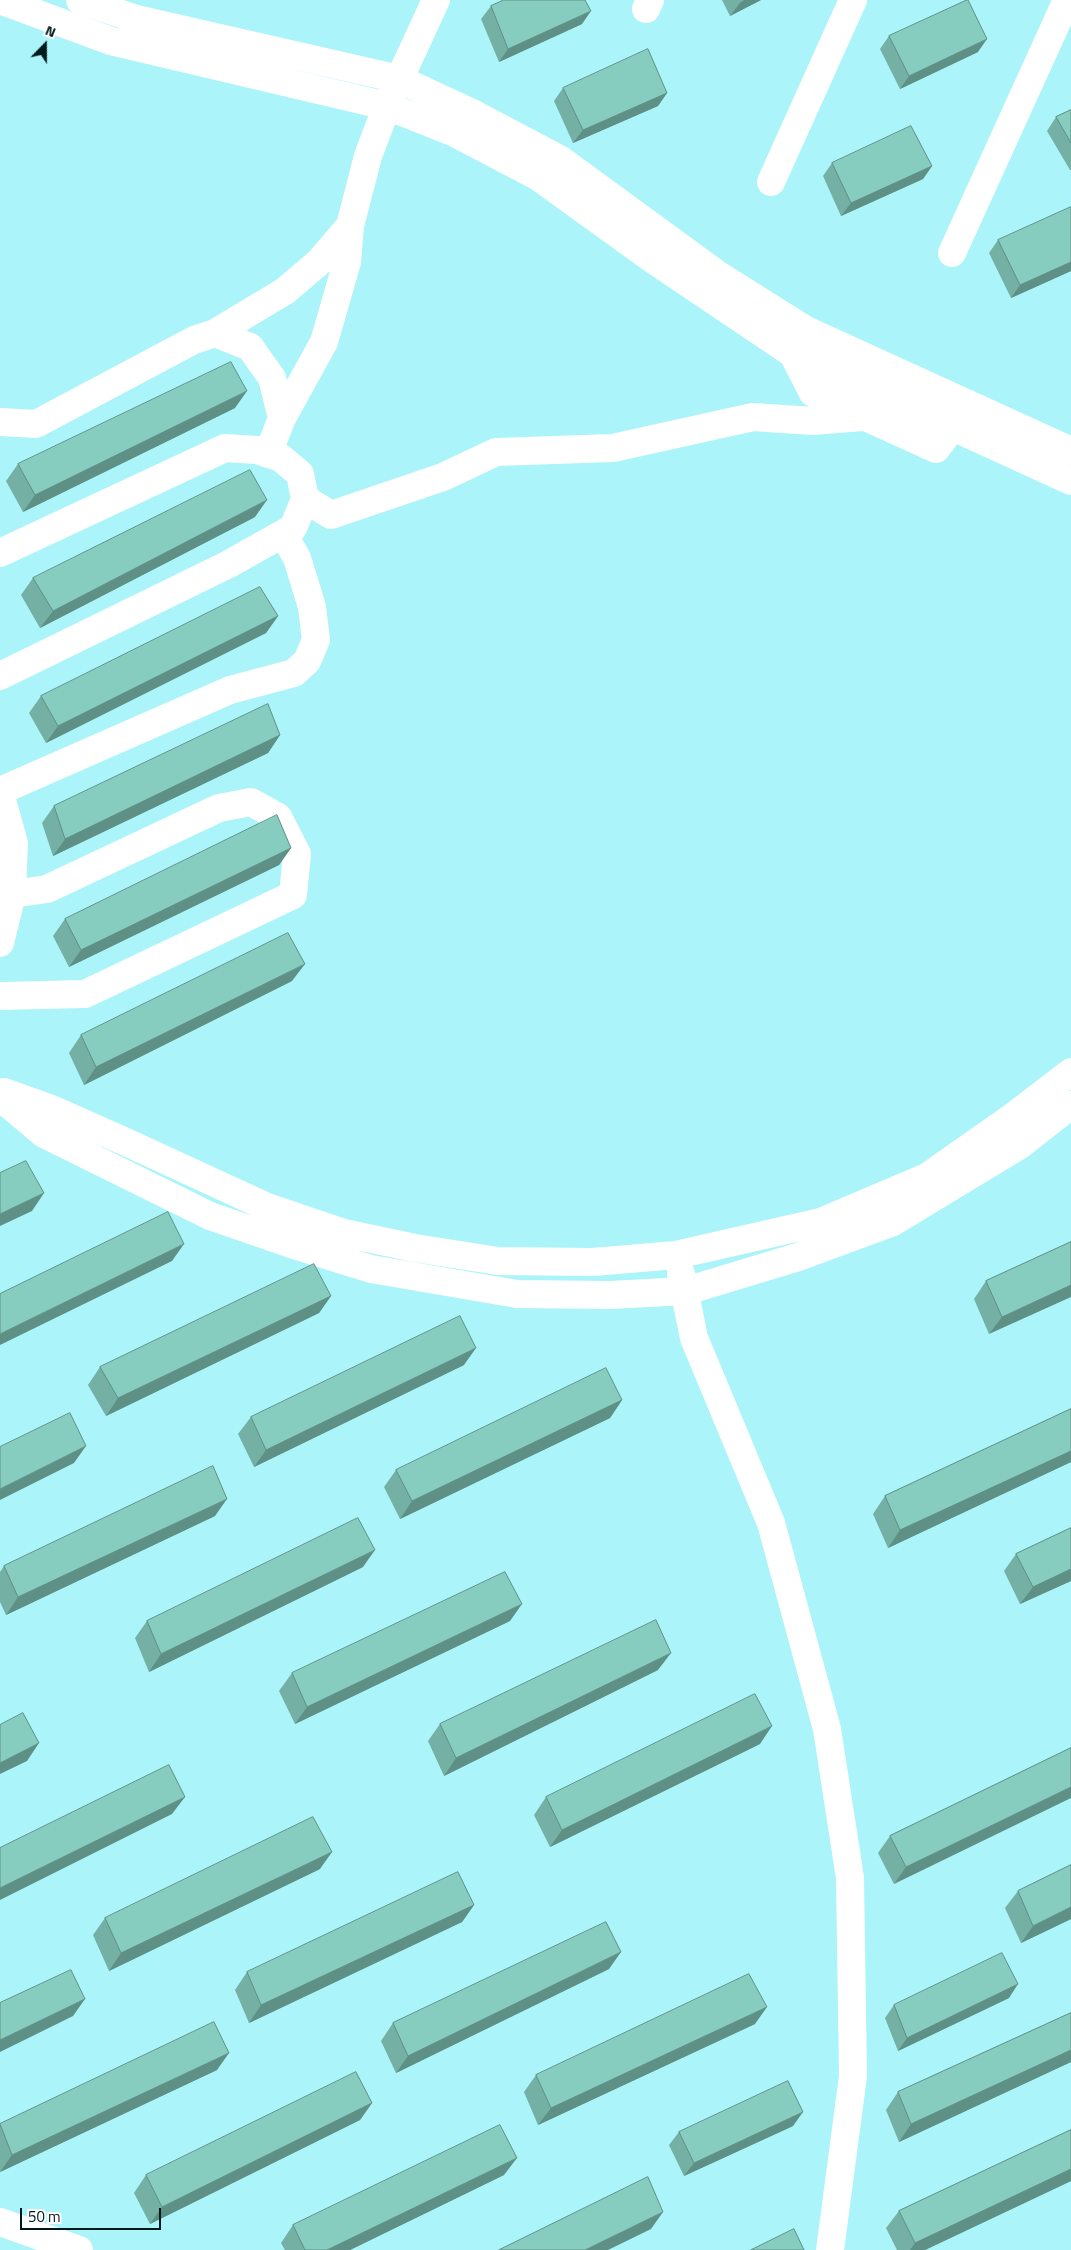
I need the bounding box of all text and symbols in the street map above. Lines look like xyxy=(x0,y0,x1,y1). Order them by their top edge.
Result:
text: N xyxy=(42,19,59,42)
north arrow xyxy=(20,20,70,70)
scale bar xyxy=(22,2198,164,2230)
text: 50 m xyxy=(28,2205,61,2228)

